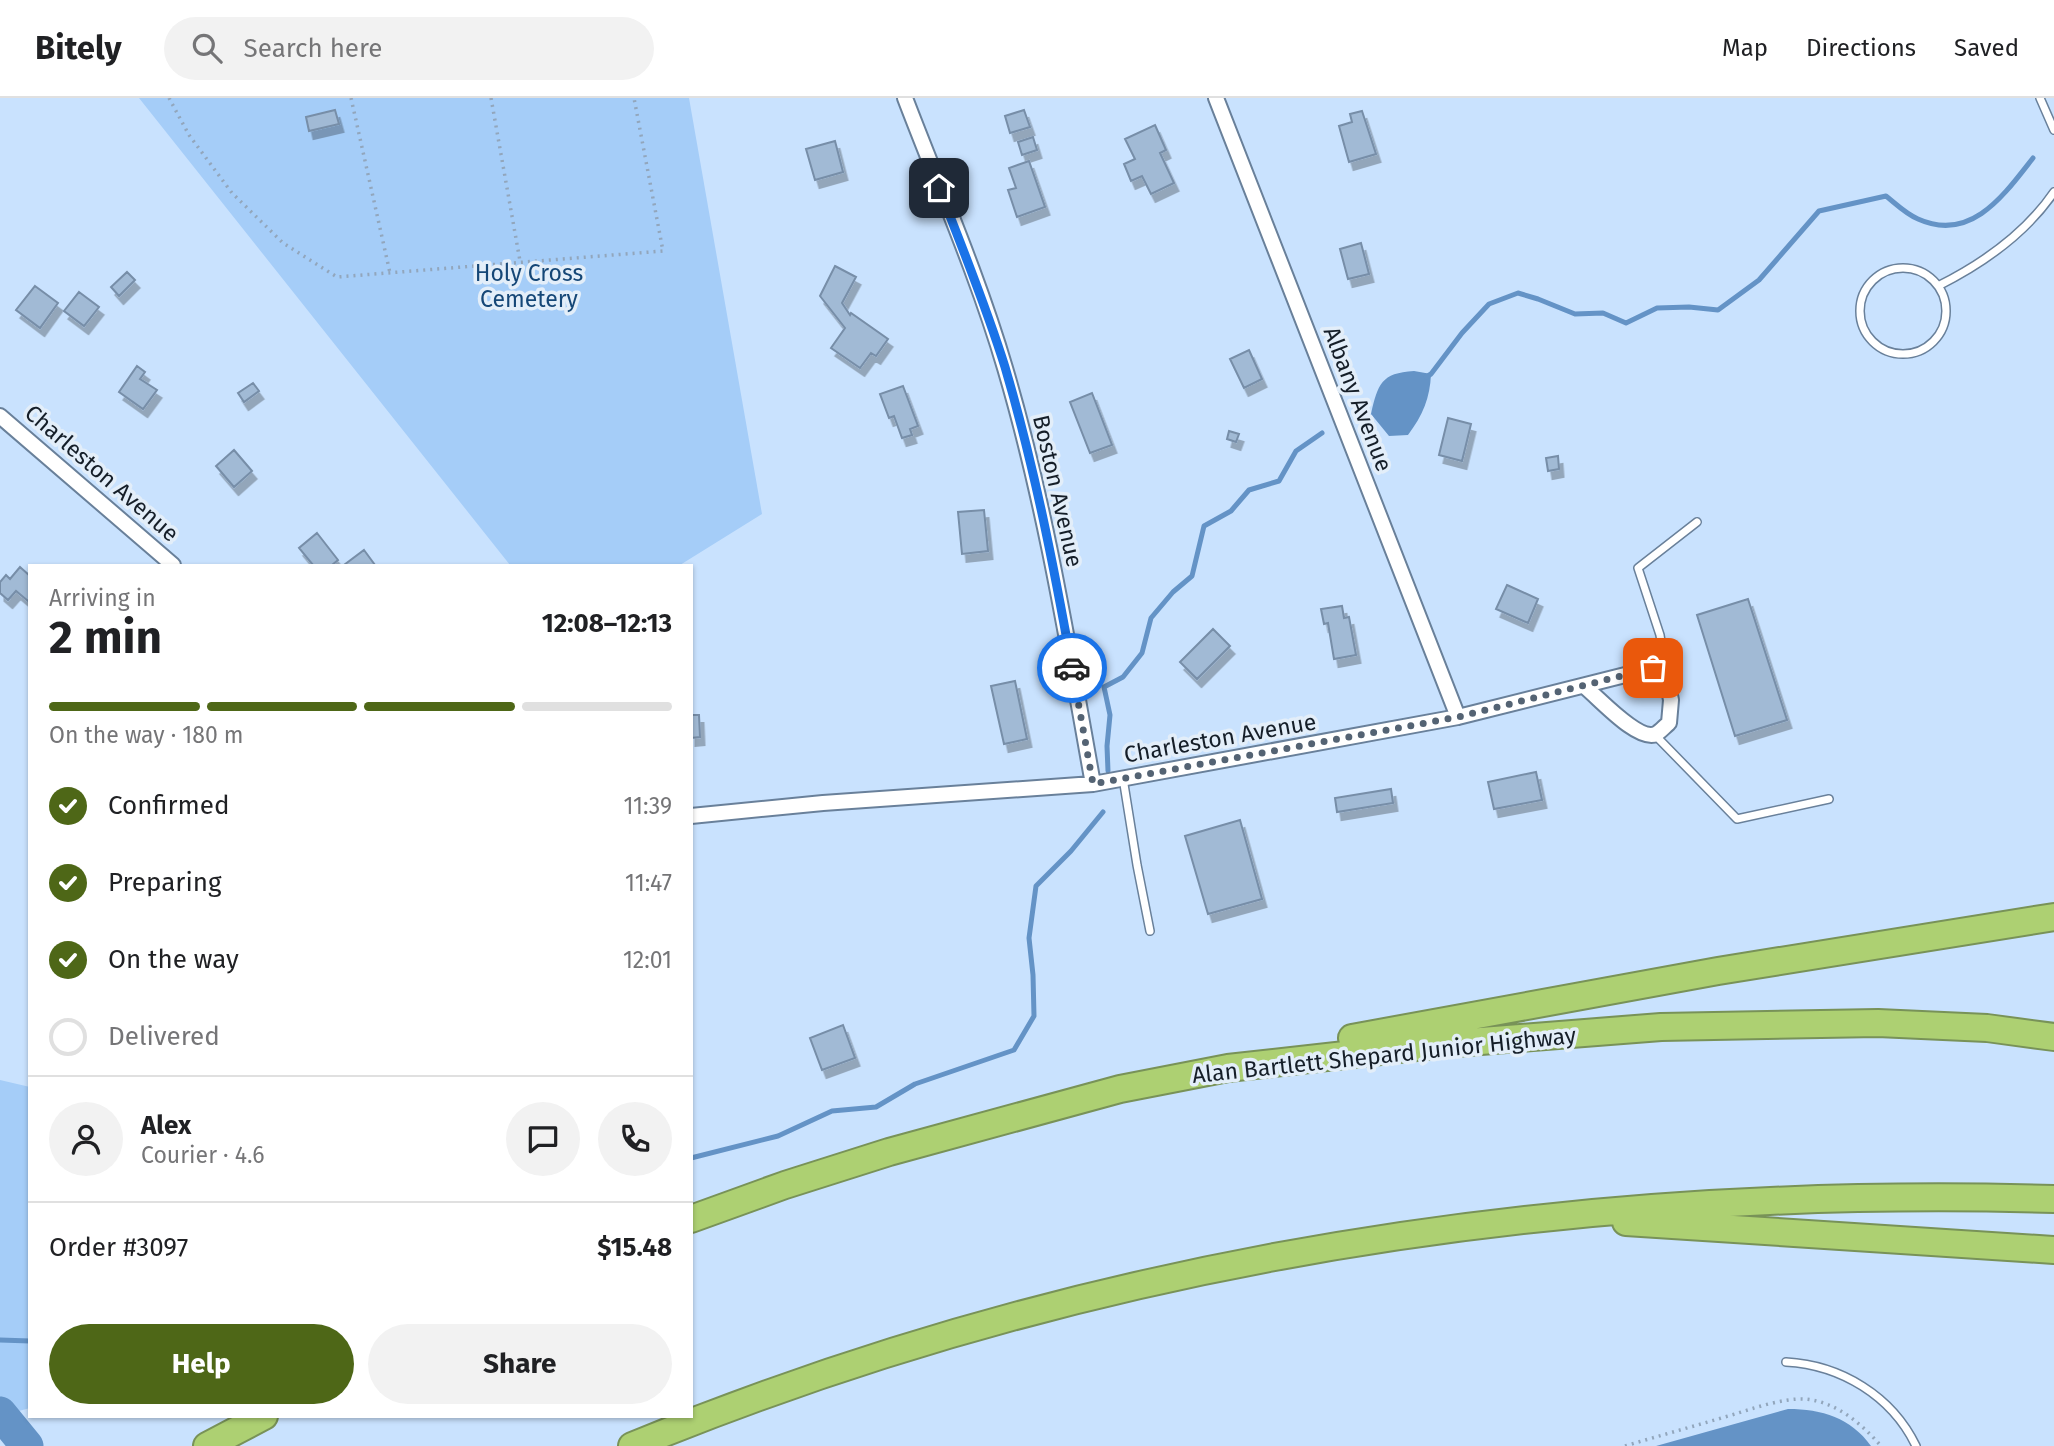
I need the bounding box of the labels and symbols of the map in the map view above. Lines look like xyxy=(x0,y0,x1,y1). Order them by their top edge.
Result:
pin xyxy=(909,158,969,218)
park label: Holy Cross Cemetery xyxy=(475,259,583,313)
street label: Albany Avenue xyxy=(1318,323,1398,475)
street label: Charleston Avenue xyxy=(19,399,185,547)
street label: Boston Avenue xyxy=(1027,412,1089,570)
courier xyxy=(1037,633,1107,703)
pin xyxy=(1623,638,1683,698)
street label: Charleston Avenue xyxy=(1122,707,1318,769)
street label: Alan Bartlett Shepard Junior Highway xyxy=(1191,1021,1578,1089)

